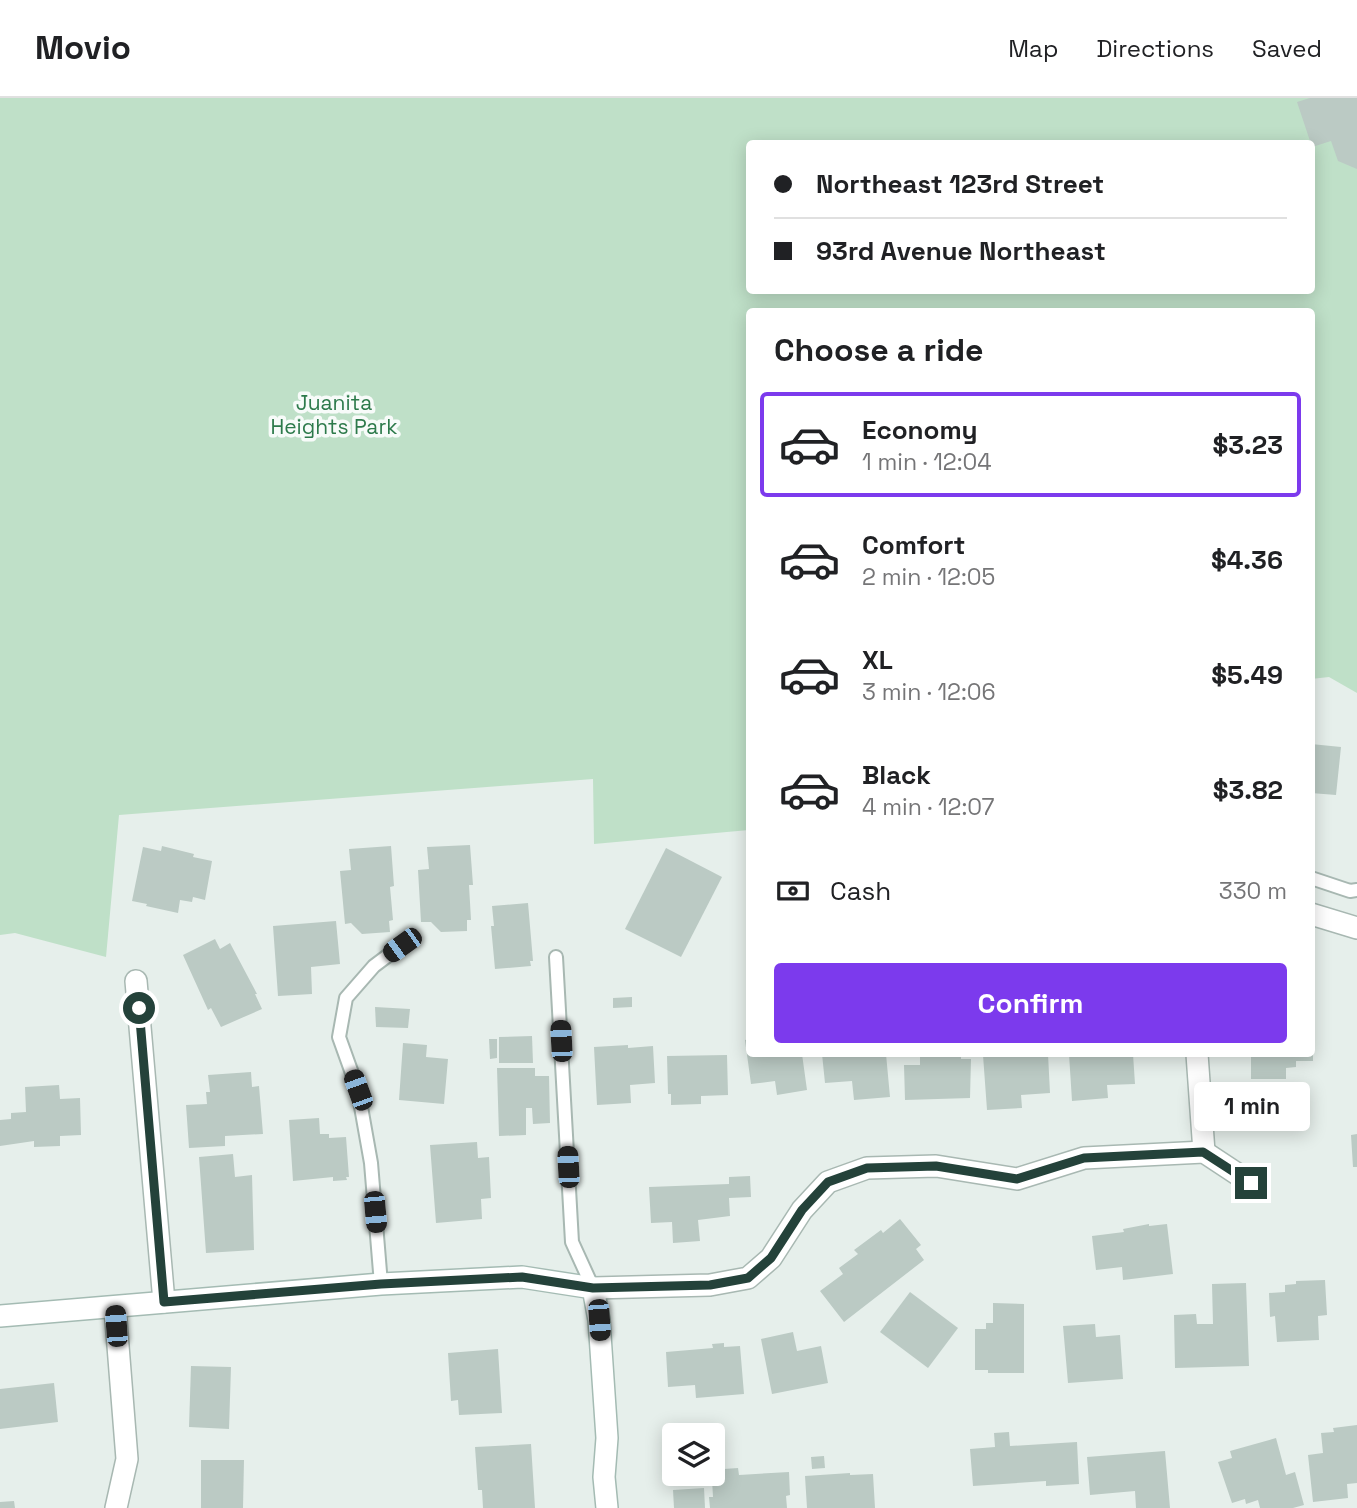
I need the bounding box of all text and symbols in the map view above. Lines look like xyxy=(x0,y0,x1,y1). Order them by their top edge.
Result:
text: Movio xyxy=(35,27,131,69)
text: Map xyxy=(1008,33,1058,64)
text: Directions xyxy=(1096,33,1214,64)
text: Saved xyxy=(1252,33,1322,64)
text: Northeast 123rd Street xyxy=(816,167,1104,201)
text: 93rd Avenue Northeast xyxy=(816,234,1106,268)
text: Choose a ride xyxy=(774,330,984,370)
park label: Juanita Heights Park xyxy=(270,389,398,440)
icon: car xyxy=(778,413,841,476)
text: Economy xyxy=(862,413,978,447)
text: $3.23 xyxy=(1212,428,1283,462)
text: 1 min · 12:04 xyxy=(862,447,992,477)
icon: car xyxy=(778,528,841,591)
text: Comfort xyxy=(862,528,965,562)
text: $4.36 xyxy=(1211,543,1283,577)
text: 2 min · 12:05 xyxy=(862,562,995,592)
icon: car xyxy=(778,643,841,706)
text: XL xyxy=(862,643,893,677)
text: $5.49 xyxy=(1211,658,1283,692)
text: 3 min · 12:06 xyxy=(862,677,996,707)
icon: car xyxy=(778,758,841,821)
text: Black xyxy=(862,758,931,792)
text: $3.82 xyxy=(1213,773,1283,807)
text: 4 min · 12:07 xyxy=(862,792,995,822)
icon: cash xyxy=(774,872,812,910)
text: Cash xyxy=(830,874,891,908)
text: 330 m xyxy=(1219,876,1287,906)
car xyxy=(379,924,426,966)
button: Confirm xyxy=(774,963,1287,1043)
route start xyxy=(123,992,155,1024)
car xyxy=(550,1019,573,1063)
car xyxy=(341,1067,376,1113)
callout: 1 min xyxy=(1193,1082,1309,1130)
text: 1 min xyxy=(1224,1091,1280,1121)
car xyxy=(557,1145,580,1189)
route end xyxy=(1235,1167,1267,1199)
car xyxy=(363,1190,388,1234)
car xyxy=(588,1298,611,1342)
car xyxy=(105,1304,128,1348)
map controls xyxy=(662,1423,725,1486)
button: layers xyxy=(662,1423,725,1486)

